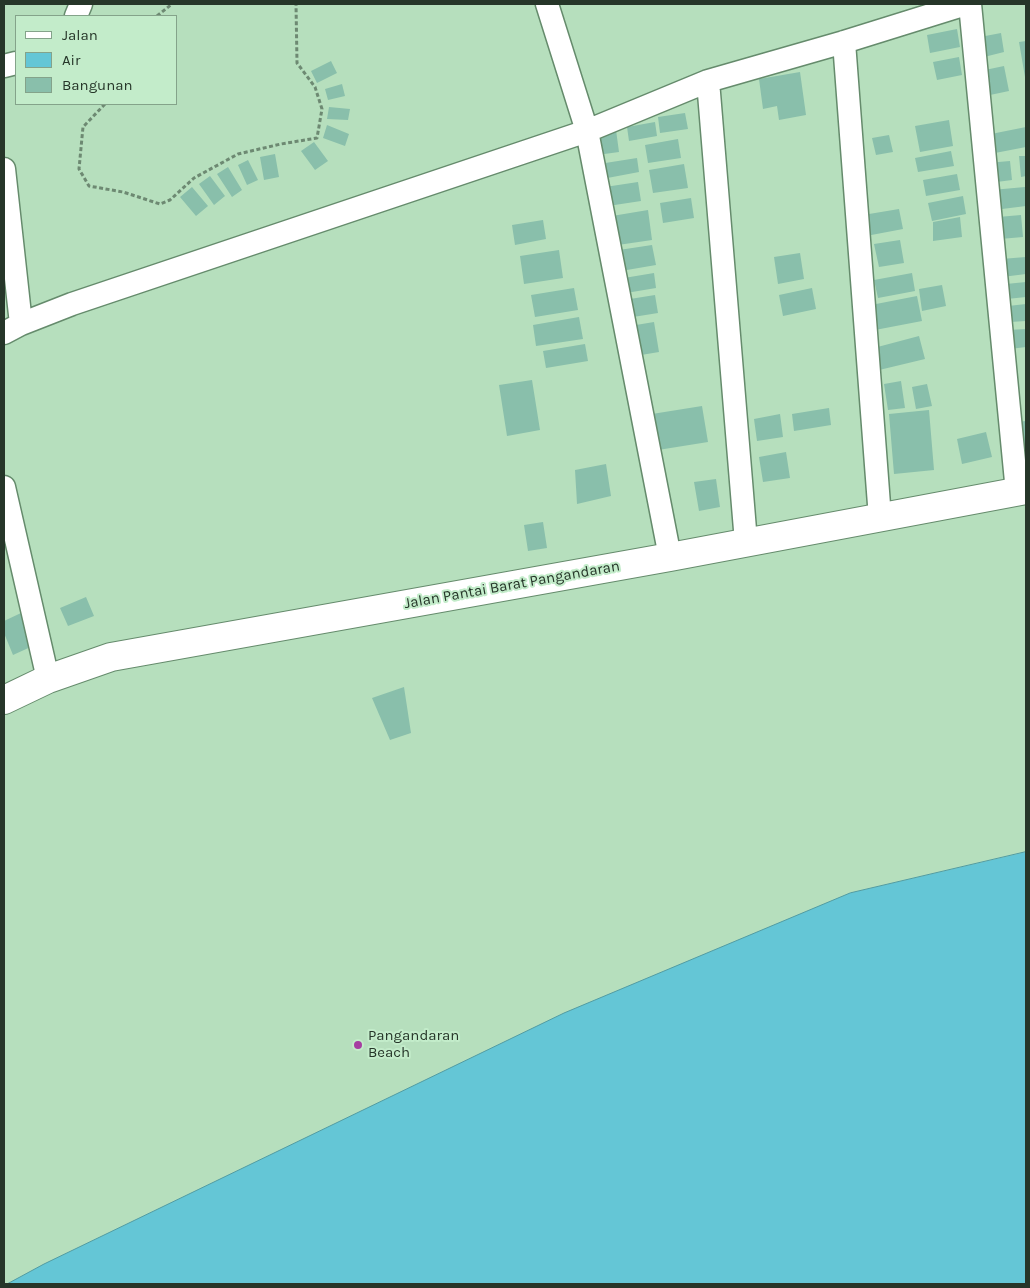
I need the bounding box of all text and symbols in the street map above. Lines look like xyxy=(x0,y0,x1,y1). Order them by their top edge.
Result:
legend xyxy=(15,15,178,105)
text: Jalan xyxy=(62,26,98,44)
text: Air xyxy=(62,51,81,69)
text: Bangunan xyxy=(62,76,133,94)
street label: Jalan Pantai Barat Pangandaran xyxy=(403,557,621,613)
place label: Pangandaran Beach xyxy=(368,1027,459,1062)
marker: Pangandaran Beach xyxy=(352,1039,364,1051)

